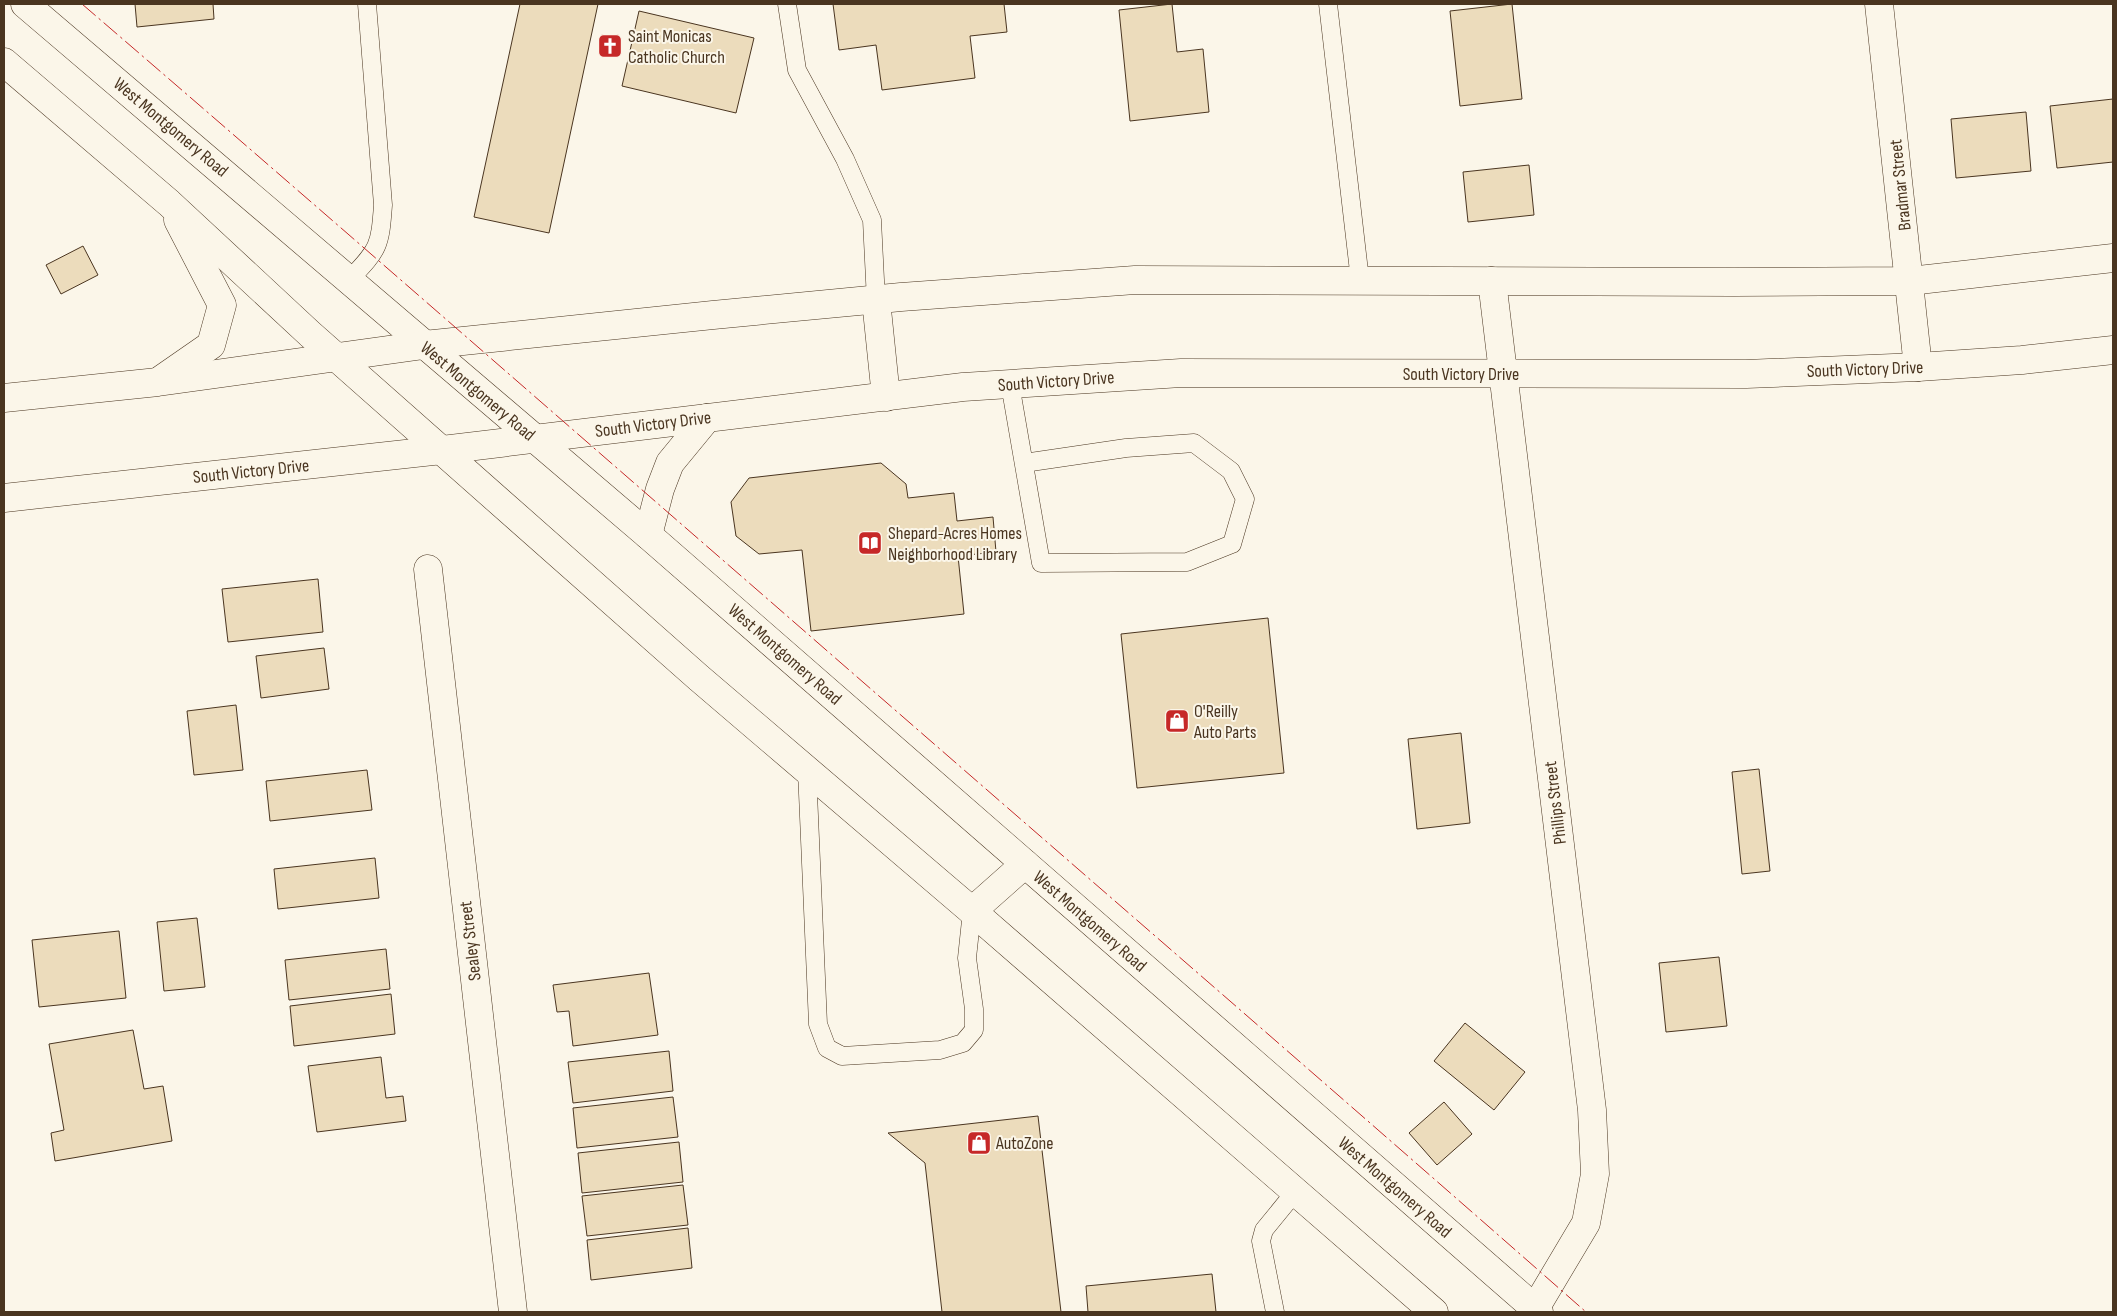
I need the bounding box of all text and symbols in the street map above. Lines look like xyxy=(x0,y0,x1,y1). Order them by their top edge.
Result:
place label: Saint Monicas Catholic Church xyxy=(628,26,725,68)
church icon: Saint Monicas Catholic Church xyxy=(597,33,623,59)
street label: West Montgomery Road xyxy=(109,73,232,182)
street label: Bradmar Street xyxy=(1885,138,1916,232)
street label: West Montgomery Road xyxy=(416,337,539,446)
street label: South Victory Drive xyxy=(1806,357,1924,382)
street label: South Victory Drive xyxy=(1403,364,1519,385)
street label: South Victory Drive xyxy=(997,367,1115,396)
street label: South Victory Drive xyxy=(594,407,712,442)
street label: South Victory Drive xyxy=(192,455,310,488)
place label: Shepard-Acres Homes Neighborhood Library xyxy=(888,523,1022,565)
library icon: Shepard-Acres Homes Neighborhood Library xyxy=(857,530,883,556)
street label: West Montgomery Road xyxy=(724,599,846,709)
place label: O'Reilly Auto Parts xyxy=(1193,701,1256,743)
shop icon: O'Reilly Auto Parts xyxy=(1164,708,1190,734)
street label: Phillips Street xyxy=(1540,760,1571,846)
street label: West Montgomery Road xyxy=(1029,866,1151,976)
street label: Sealey Street xyxy=(455,899,486,982)
shop icon: AutoZone xyxy=(966,1130,992,1156)
street label: West Montgomery Road xyxy=(1334,1132,1456,1242)
place label: AutoZone xyxy=(995,1133,1054,1154)

